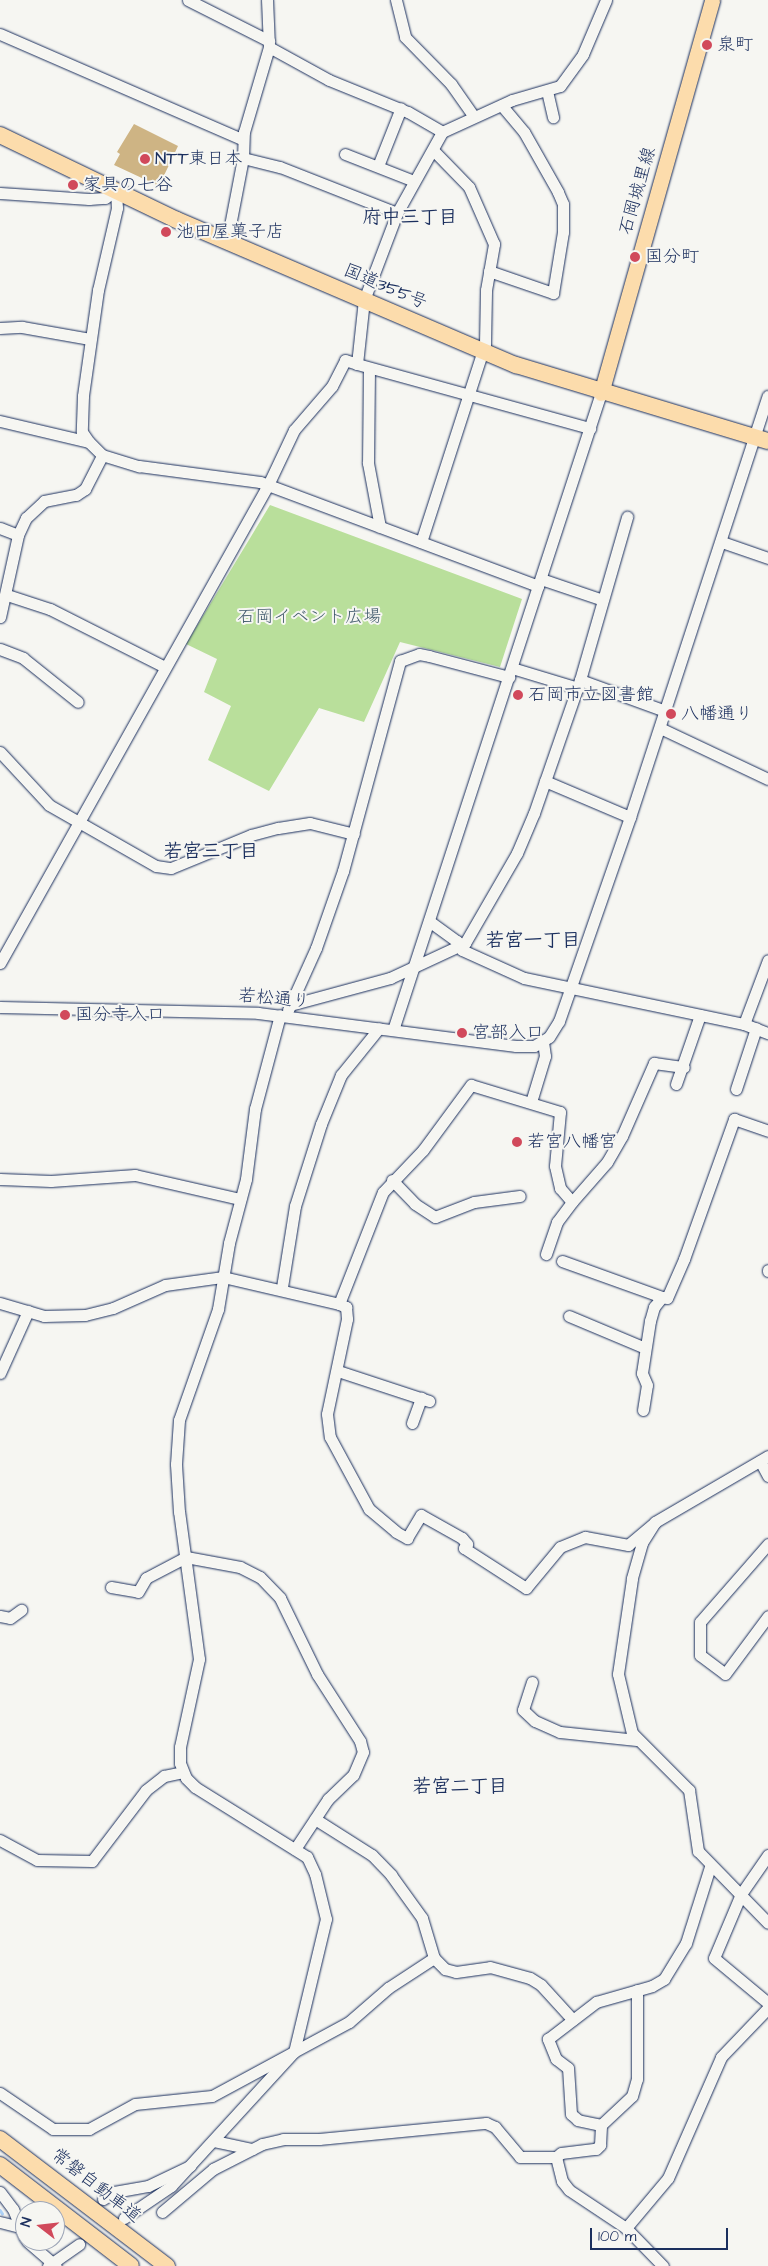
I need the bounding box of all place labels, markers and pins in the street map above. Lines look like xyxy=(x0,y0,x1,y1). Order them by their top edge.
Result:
place label: 泉町 xyxy=(717,34,753,56)
marker: 泉町 xyxy=(701,39,713,51)
place label: NTT東日本 xyxy=(155,148,243,170)
marker: NTT東日本 xyxy=(139,153,151,165)
place label: 家具の七谷 xyxy=(83,174,173,196)
marker: 家具の七谷 xyxy=(67,179,79,191)
place label: 池田屋菓子店 xyxy=(176,221,284,243)
marker: 池田屋菓子店 xyxy=(160,226,172,238)
place label: 国分町 xyxy=(645,246,699,268)
marker: 国分町 xyxy=(629,251,641,263)
place label: 石岡市立図書館 xyxy=(528,684,654,706)
marker: 石岡市立図書館 xyxy=(512,689,524,701)
place label: 八幡通り xyxy=(681,703,753,725)
marker: 八幡通り xyxy=(665,708,677,720)
place label: 国分寺入口 xyxy=(75,1004,165,1026)
marker: 国分寺入口 xyxy=(59,1009,71,1021)
place label: 宮部入口 xyxy=(472,1022,544,1044)
marker: 宮部入口 xyxy=(456,1027,468,1039)
place label: 若宮八幡宮 xyxy=(527,1131,617,1153)
marker: 若宮八幡宮 xyxy=(511,1136,523,1148)

